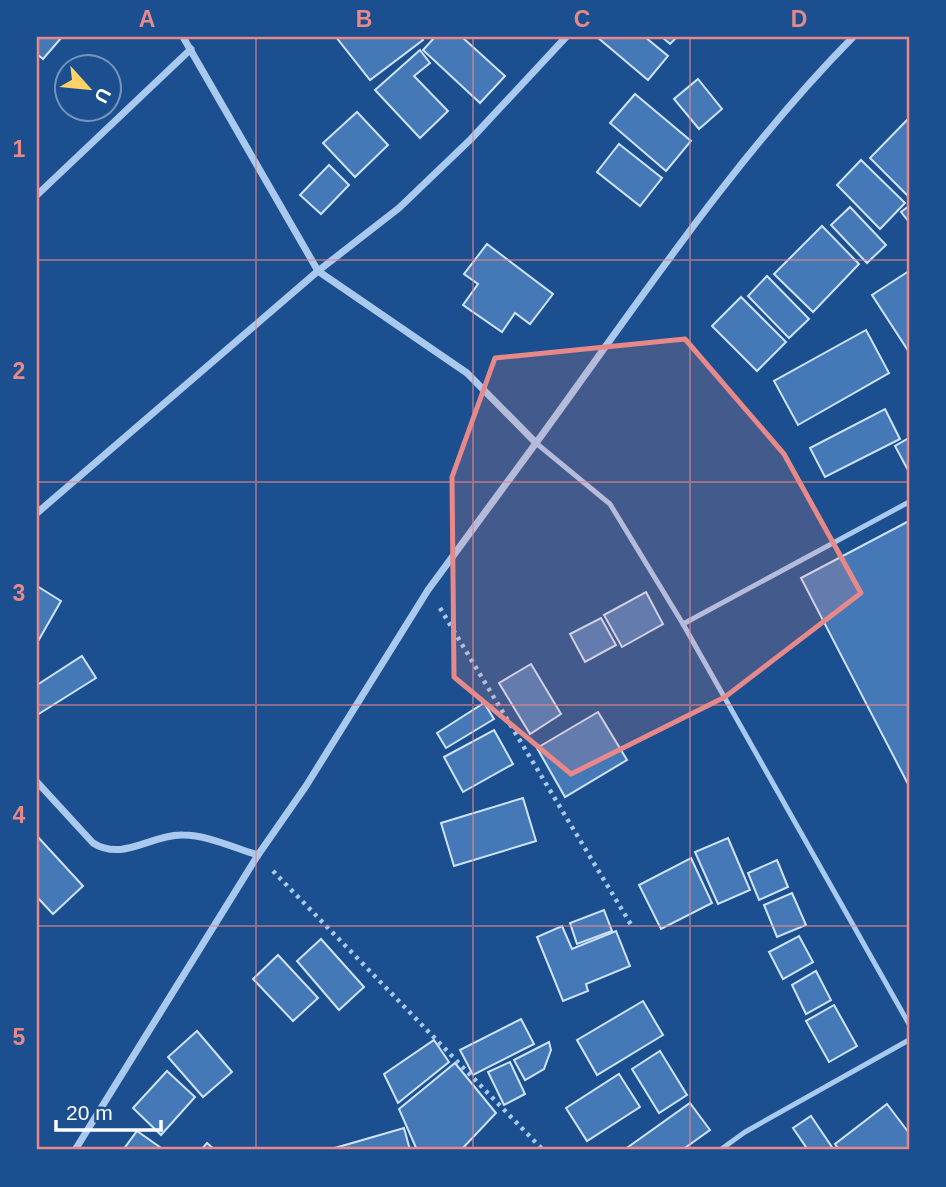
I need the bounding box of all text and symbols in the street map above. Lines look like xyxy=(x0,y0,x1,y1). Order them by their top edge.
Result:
text: A xyxy=(139,6,155,32)
text: B xyxy=(356,6,372,32)
text: C xyxy=(574,6,590,32)
text: D xyxy=(791,6,807,32)
north arrow xyxy=(52,52,122,122)
text: U xyxy=(90,85,115,106)
text: 1 xyxy=(13,136,26,162)
text: 2 xyxy=(13,358,25,384)
text: 3 xyxy=(13,580,25,606)
text: 4 xyxy=(13,802,26,828)
text: 5 xyxy=(13,1024,26,1050)
scale bar xyxy=(56,1089,161,1133)
text: 20 m xyxy=(66,1101,113,1124)

